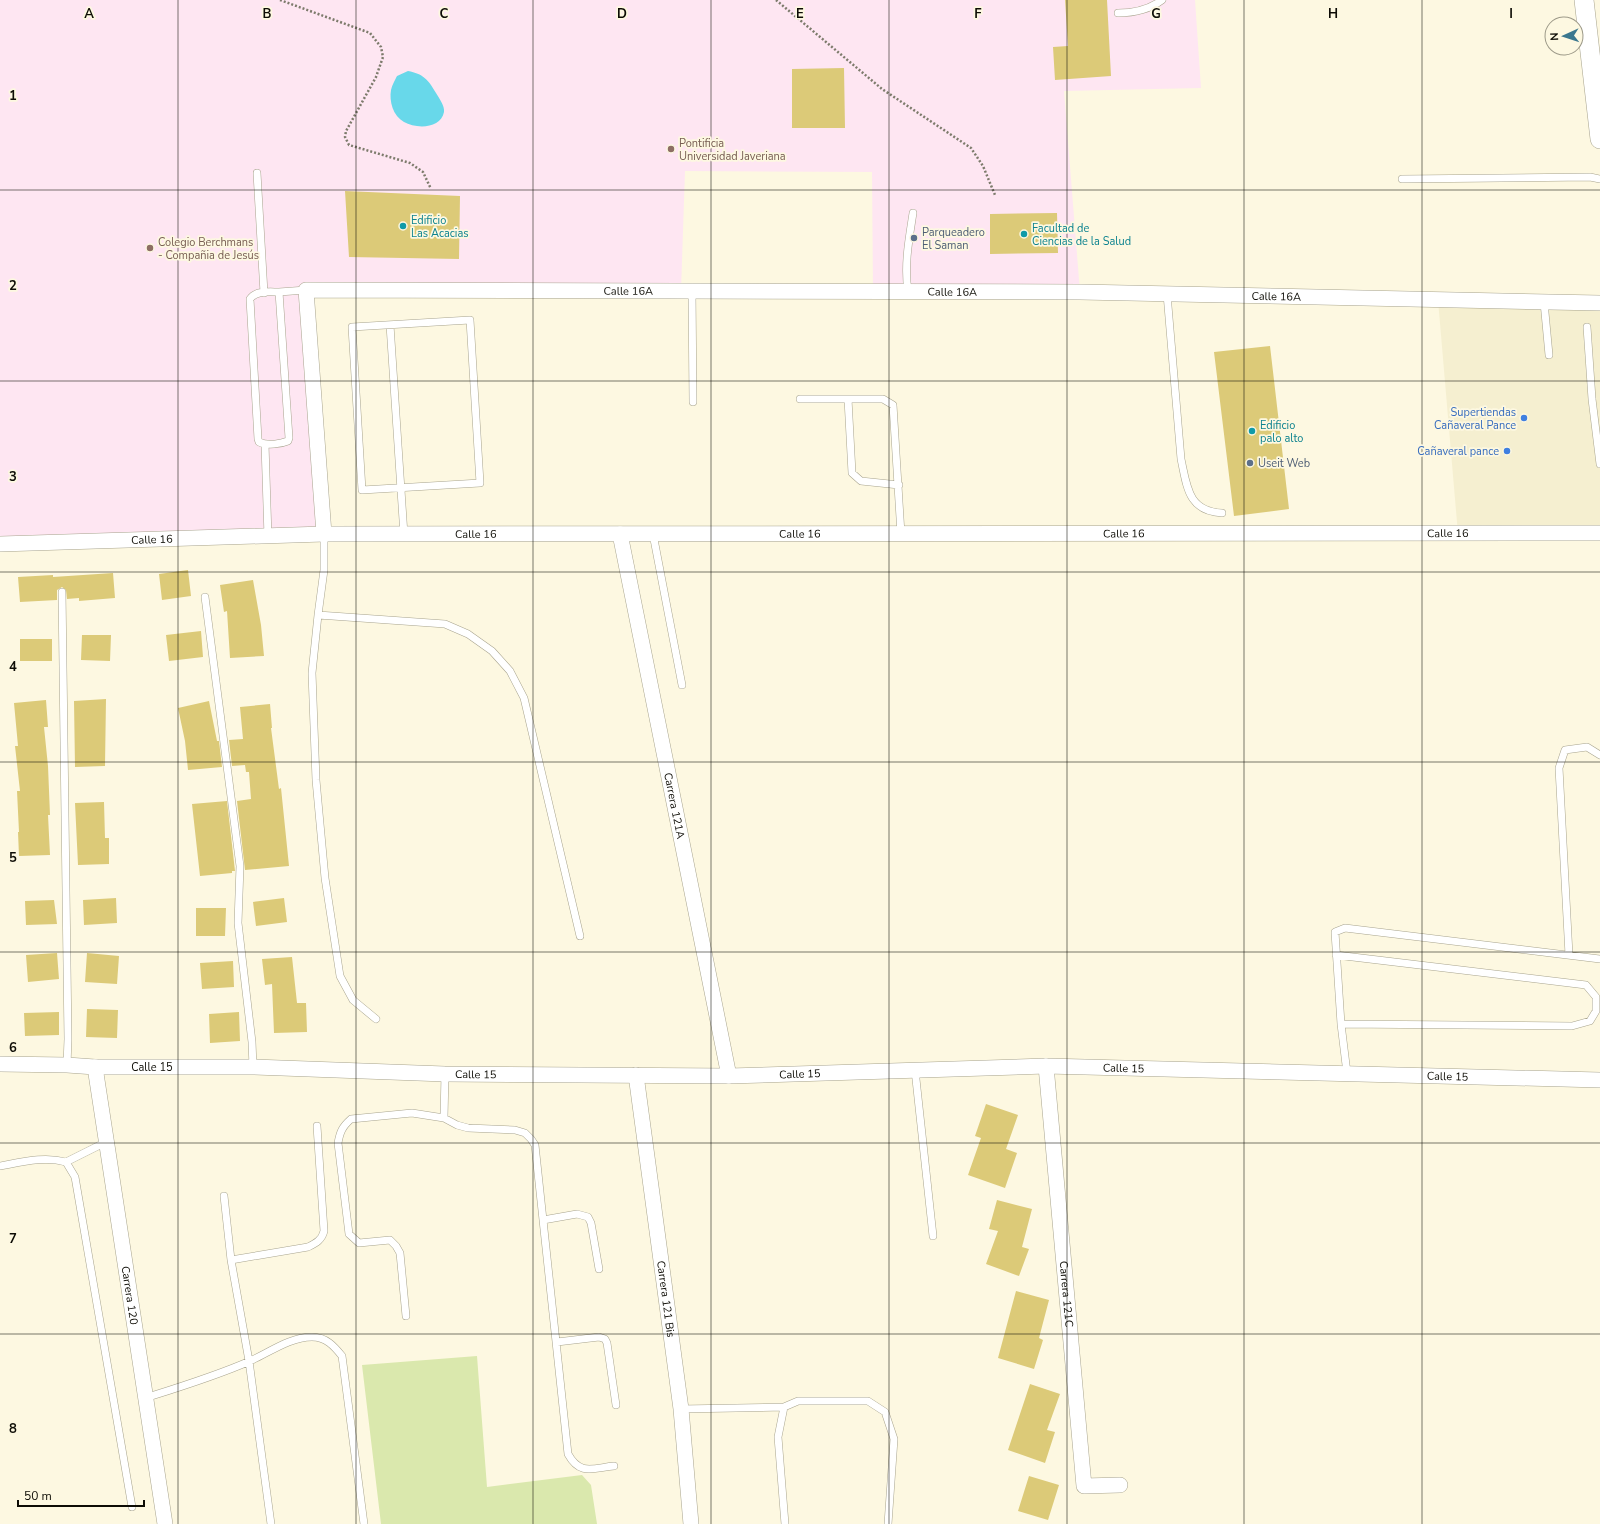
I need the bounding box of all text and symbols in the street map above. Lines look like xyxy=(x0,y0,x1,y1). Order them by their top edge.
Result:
text: A xyxy=(84,5,94,23)
text: B xyxy=(263,5,272,23)
text: C xyxy=(440,5,449,23)
text: D xyxy=(617,5,627,23)
text: E xyxy=(796,5,804,23)
text: F xyxy=(974,5,982,23)
text: G xyxy=(1151,5,1161,23)
text: H xyxy=(1328,5,1338,23)
text: I xyxy=(1509,5,1513,23)
north arrow xyxy=(1544,16,1584,56)
text: N xyxy=(1547,32,1562,41)
text: 1 xyxy=(9,87,17,105)
place label: Pontificia Universidad Javeriana xyxy=(679,136,786,164)
marker: Pontificia Universidad Javeriana xyxy=(666,144,676,154)
place label: Edificio Las Acacias xyxy=(411,213,469,241)
marker: Edificio Las Acacias xyxy=(398,221,408,231)
place label: Facultad de Ciencias de la Salud xyxy=(1032,221,1131,249)
place label: Parqueadero El Saman xyxy=(922,225,985,253)
marker: Facultad de Ciencias de la Salud xyxy=(1019,229,1029,239)
marker: Parqueadero El Saman xyxy=(909,233,919,243)
place label: Colegio Berchmans - Compañia de Jesús xyxy=(158,235,259,263)
marker: Colegio Berchmans - Compañia de Jesús xyxy=(145,243,155,253)
text: 2 xyxy=(9,277,17,295)
street label: Calle 16A xyxy=(604,283,653,298)
street label: Calle 16A xyxy=(928,284,977,299)
street label: Calle 16A xyxy=(1251,288,1301,304)
place label: Supertiendas Cañaveral Pance xyxy=(1434,405,1516,433)
marker: Supertiendas Cañaveral Pance xyxy=(1519,413,1529,423)
place label: Edificio palo alto xyxy=(1260,418,1303,446)
marker: Edificio palo alto xyxy=(1247,426,1257,436)
place label: Cañaveral pance xyxy=(1417,444,1499,459)
marker: Cañaveral pance xyxy=(1502,446,1512,456)
place label: Useit Web xyxy=(1258,456,1310,471)
marker: Useit Web xyxy=(1245,458,1255,468)
text: 3 xyxy=(9,468,17,486)
street label: Calle 16 xyxy=(455,526,497,541)
street label: Calle 16 xyxy=(779,526,821,541)
street label: Calle 16 xyxy=(1103,526,1145,541)
street label: Calle 16 xyxy=(1427,526,1469,541)
street label: Calle 16 xyxy=(131,531,173,547)
text: 4 xyxy=(9,658,17,676)
street label: Carrera 121A xyxy=(661,771,689,840)
text: 5 xyxy=(9,849,17,867)
text: 6 xyxy=(9,1039,17,1057)
street label: Calle 15 xyxy=(131,1060,173,1075)
street label: Calle 15 xyxy=(1103,1060,1145,1076)
street label: Calle 15 xyxy=(779,1066,821,1082)
street label: Calle 15 xyxy=(455,1067,497,1082)
street label: Calle 15 xyxy=(1427,1068,1469,1084)
text: 7 xyxy=(9,1230,17,1248)
street label: Carrera 121 Bis xyxy=(654,1260,679,1338)
street label: Carrera 121C xyxy=(1056,1260,1077,1328)
street label: Carrera 120 xyxy=(118,1265,142,1326)
text: 8 xyxy=(9,1420,17,1438)
scale bar xyxy=(18,1482,144,1508)
text: 50 m xyxy=(24,1488,52,1504)

